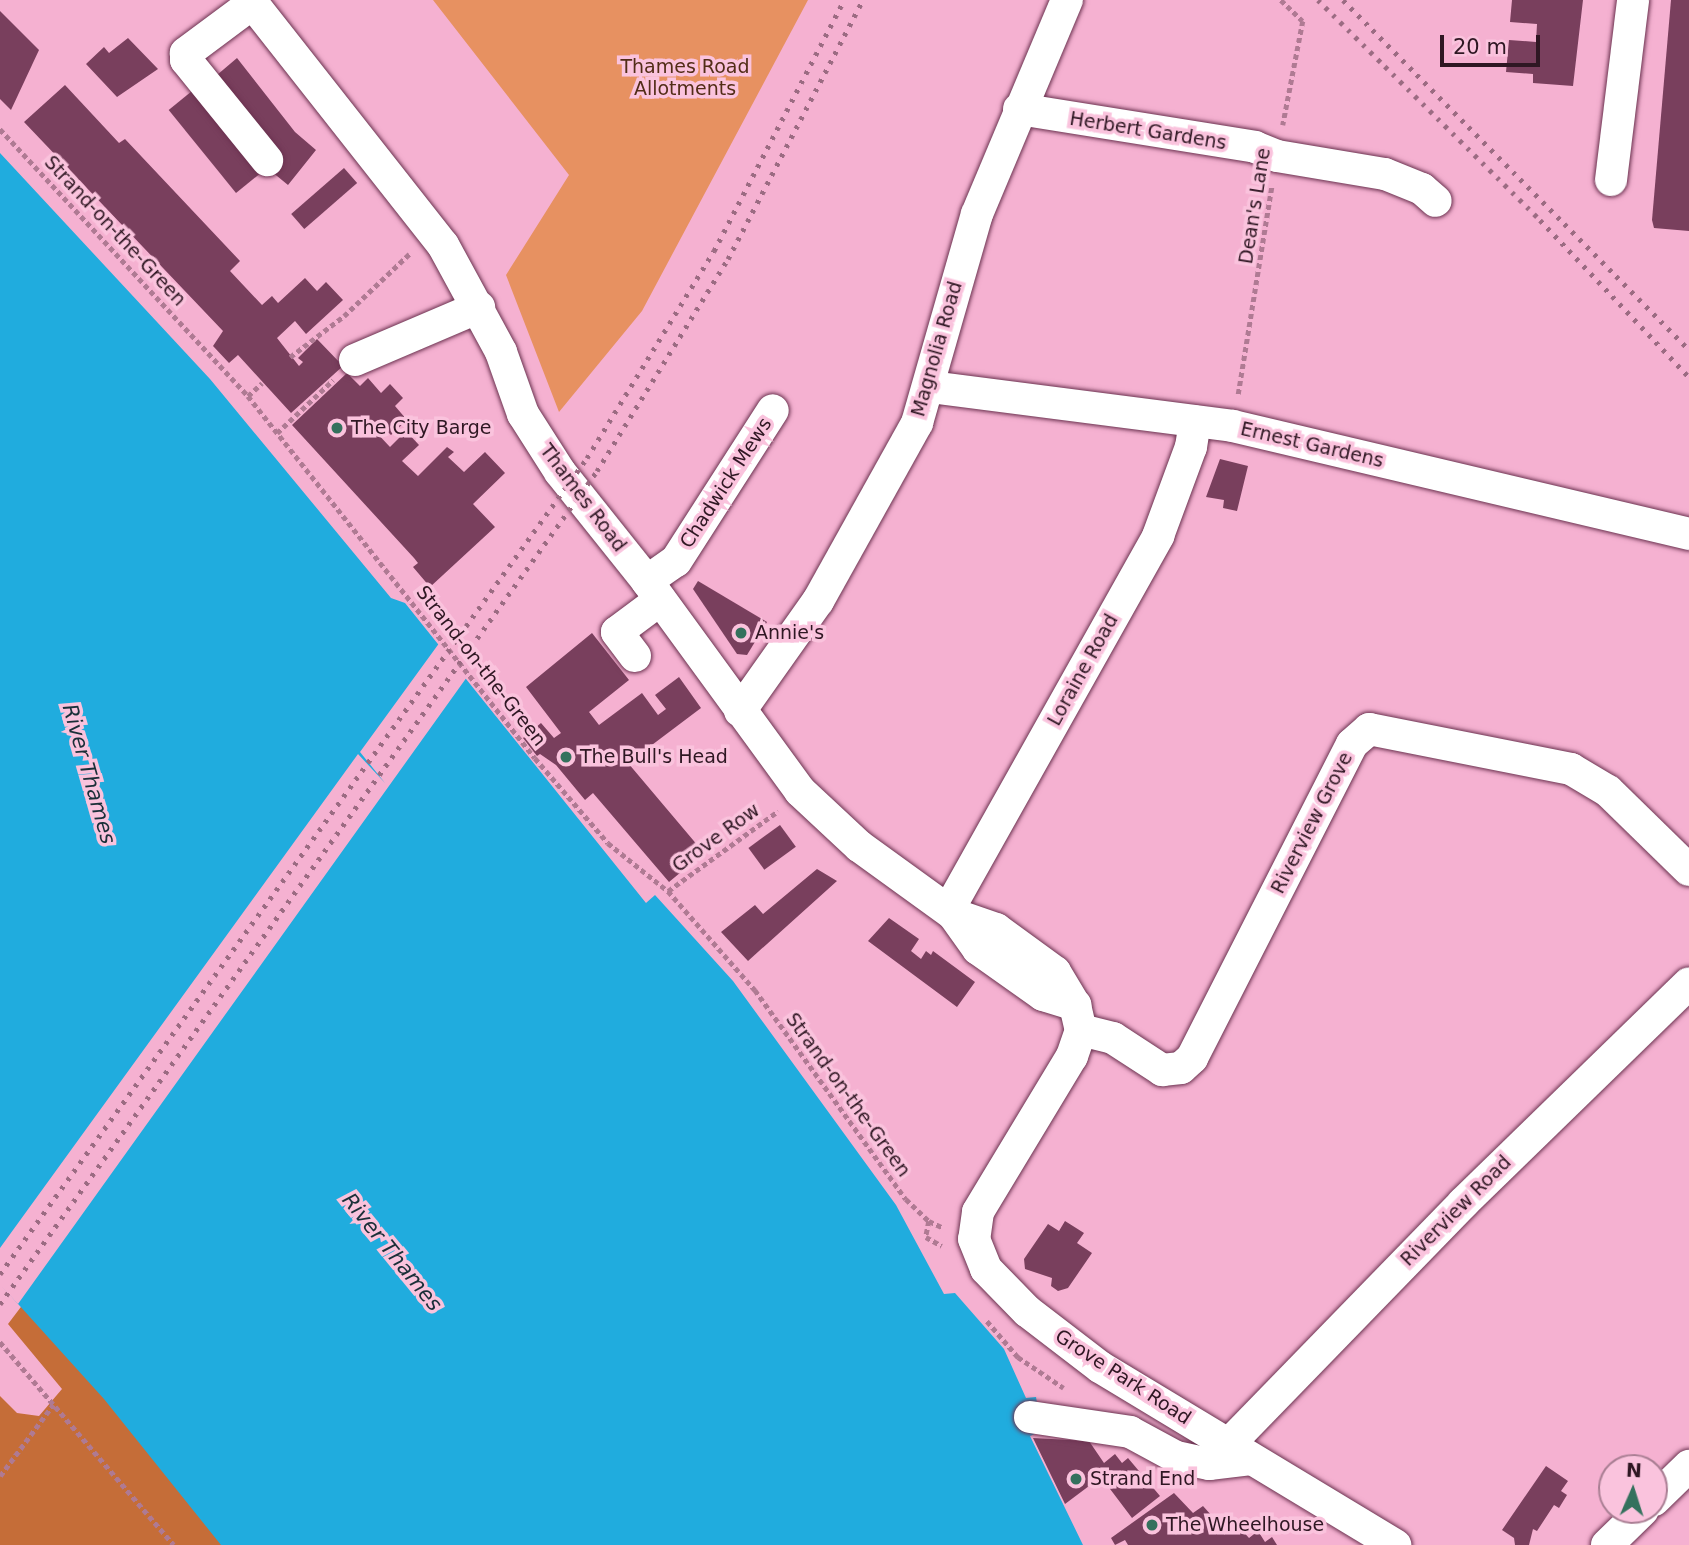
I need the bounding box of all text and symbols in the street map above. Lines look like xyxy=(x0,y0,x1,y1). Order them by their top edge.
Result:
scale bar xyxy=(1444,21,1544,65)
text: 20 m xyxy=(1453,35,1507,59)
park label: Thames Road Allotments xyxy=(620,56,750,100)
street label: Herbert Gardens xyxy=(1068,107,1228,155)
street label: Dean's Lane xyxy=(1235,146,1275,266)
street label: Strand-on-the-Green xyxy=(39,151,191,311)
street label: Magnolia Road xyxy=(907,279,967,419)
street label: Chadwick Mews xyxy=(675,414,777,552)
place label: The City Barge xyxy=(351,417,492,439)
street label: Ernest Gardens xyxy=(1238,417,1386,473)
marker: The City Barge xyxy=(329,420,345,436)
street label: Thames Road xyxy=(535,440,631,556)
street label: Strand-on-the-Green xyxy=(411,581,551,751)
street label: Loraine Road xyxy=(1043,610,1123,730)
place label: Annie's xyxy=(755,622,824,644)
marker: Annie's xyxy=(733,625,749,641)
water label: River Thames xyxy=(57,701,121,847)
place label: The Bull's Head xyxy=(580,746,728,768)
street label: Riverview Grove xyxy=(1267,748,1357,898)
marker: The Bull's Head xyxy=(558,749,574,765)
street label: Grove Row xyxy=(668,799,764,877)
street label: Strand-on-the-Green xyxy=(781,1009,915,1181)
street label: Riverview Road xyxy=(1396,1151,1516,1271)
water label: River Thames xyxy=(337,1188,447,1316)
street label: Grove Park Road xyxy=(1051,1325,1195,1429)
north arrow xyxy=(1598,1454,1668,1524)
text: N xyxy=(1625,1459,1643,1481)
place label: Strand End xyxy=(1090,1468,1195,1490)
marker: Strand End xyxy=(1068,1471,1084,1487)
place label: The Wheelhouse xyxy=(1166,1514,1324,1536)
marker: The Wheelhouse xyxy=(1144,1517,1160,1533)

